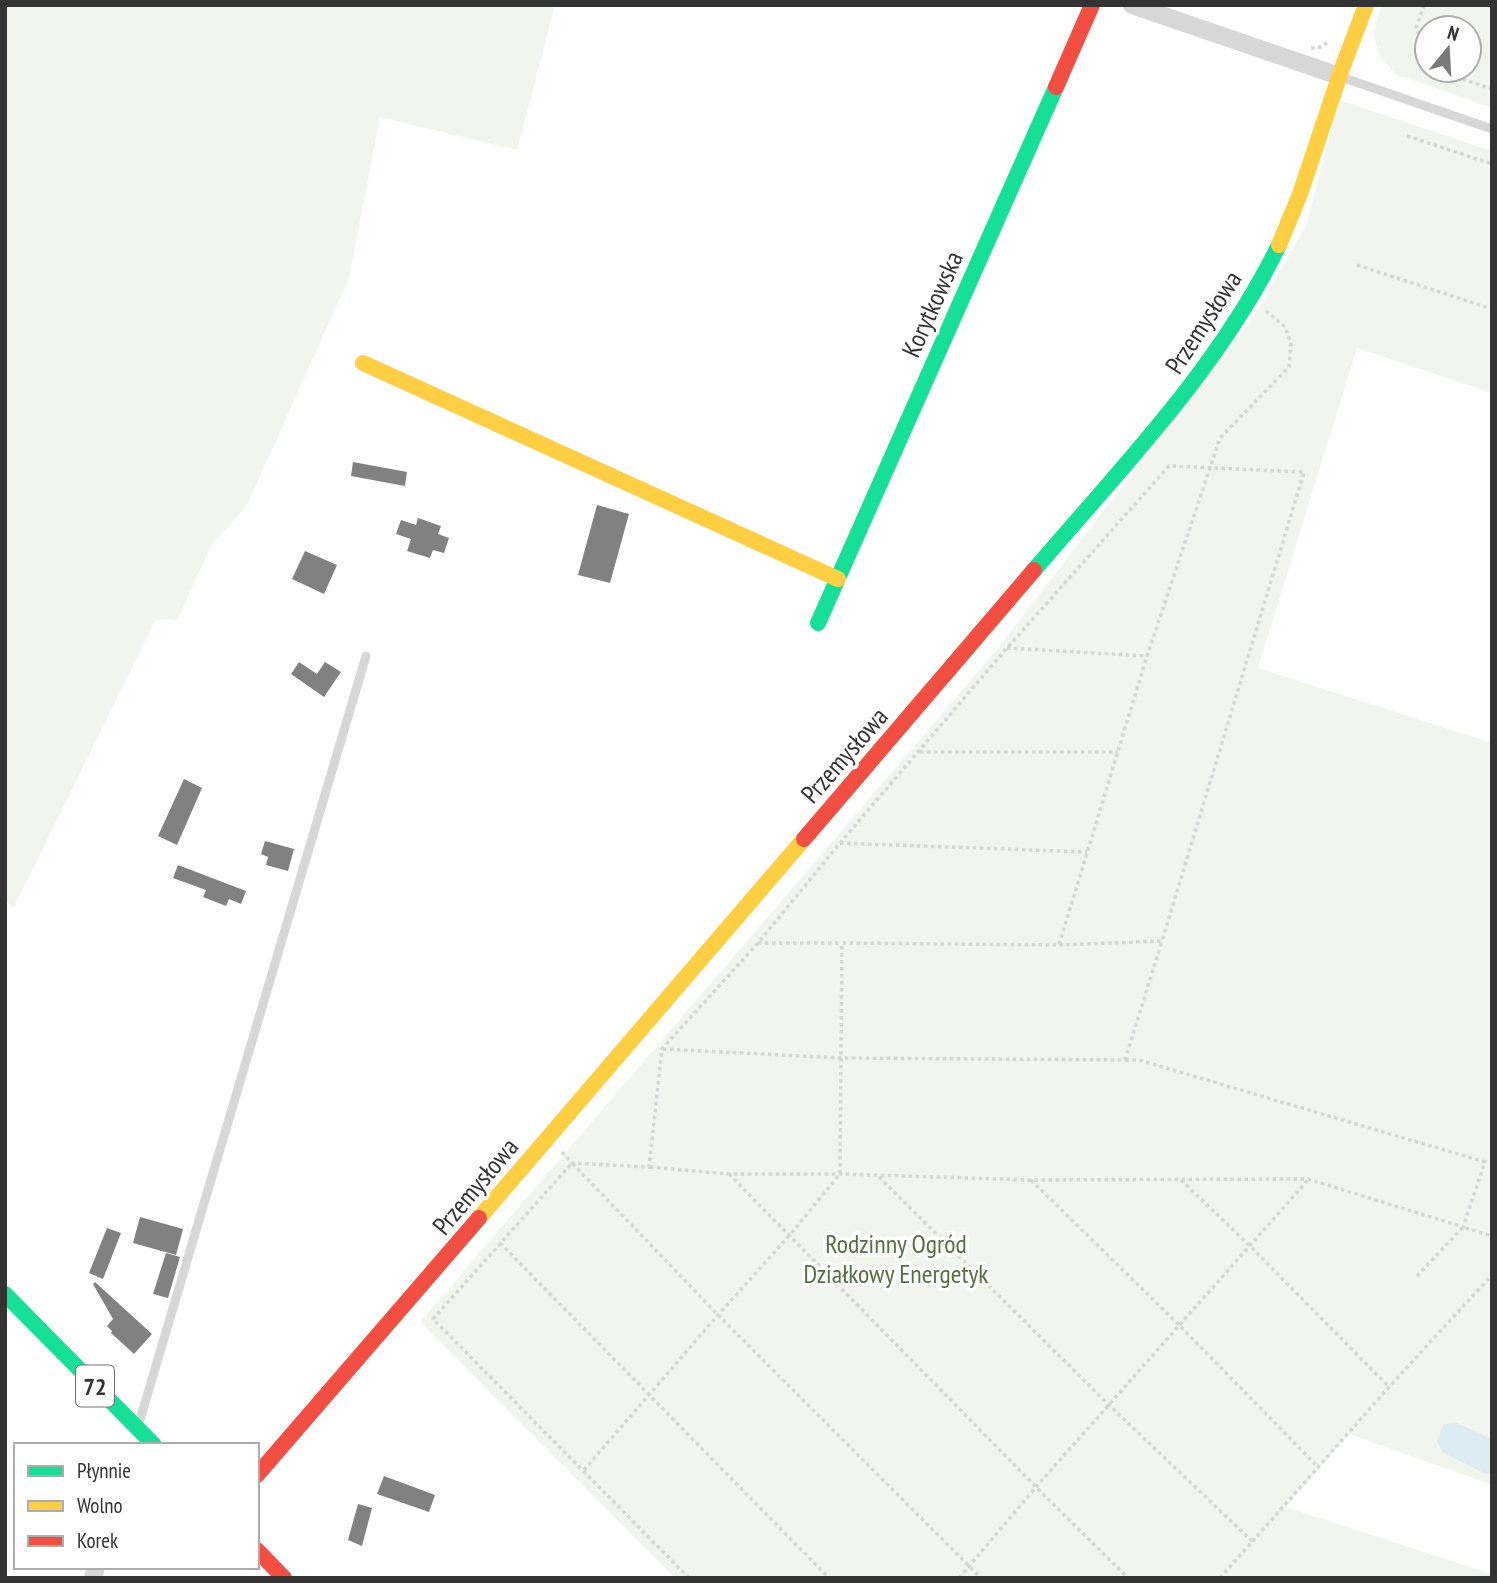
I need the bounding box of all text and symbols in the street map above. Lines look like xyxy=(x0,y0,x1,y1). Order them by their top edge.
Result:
north arrow xyxy=(1413,14,1483,84)
text: N xyxy=(1445,20,1462,46)
street label: Korytkowska xyxy=(894,246,970,362)
street label: Przemysłowa xyxy=(1158,264,1248,380)
street label: Przemysłowa xyxy=(793,700,895,810)
street label: Przemysłowa xyxy=(425,1131,525,1241)
park label: Rodzinny Ogród Działkowy Energetyk xyxy=(804,1227,988,1290)
road number: 72 xyxy=(76,1366,114,1406)
legend xyxy=(14,1443,259,1569)
text: Płynnie xyxy=(77,1457,131,1484)
text: Wolno xyxy=(77,1492,123,1519)
text: Korek xyxy=(77,1527,118,1554)

